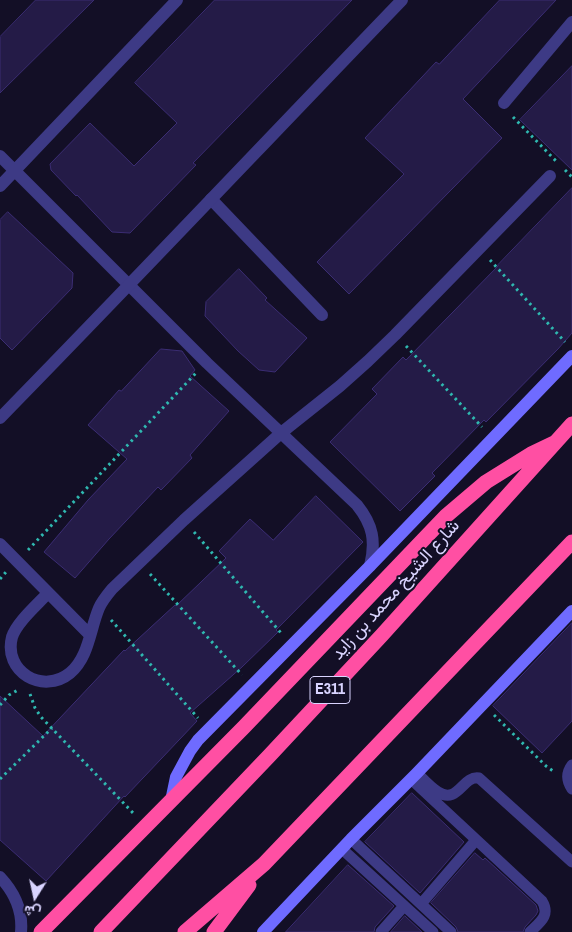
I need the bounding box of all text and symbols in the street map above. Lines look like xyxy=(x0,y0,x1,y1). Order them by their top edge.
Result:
street label: شارع الشيخ محمد بن زايد xyxy=(327,515,465,665)
road number: E311 xyxy=(310,676,350,704)
north arrow xyxy=(10,872,60,922)
text: ش xyxy=(23,901,42,922)

